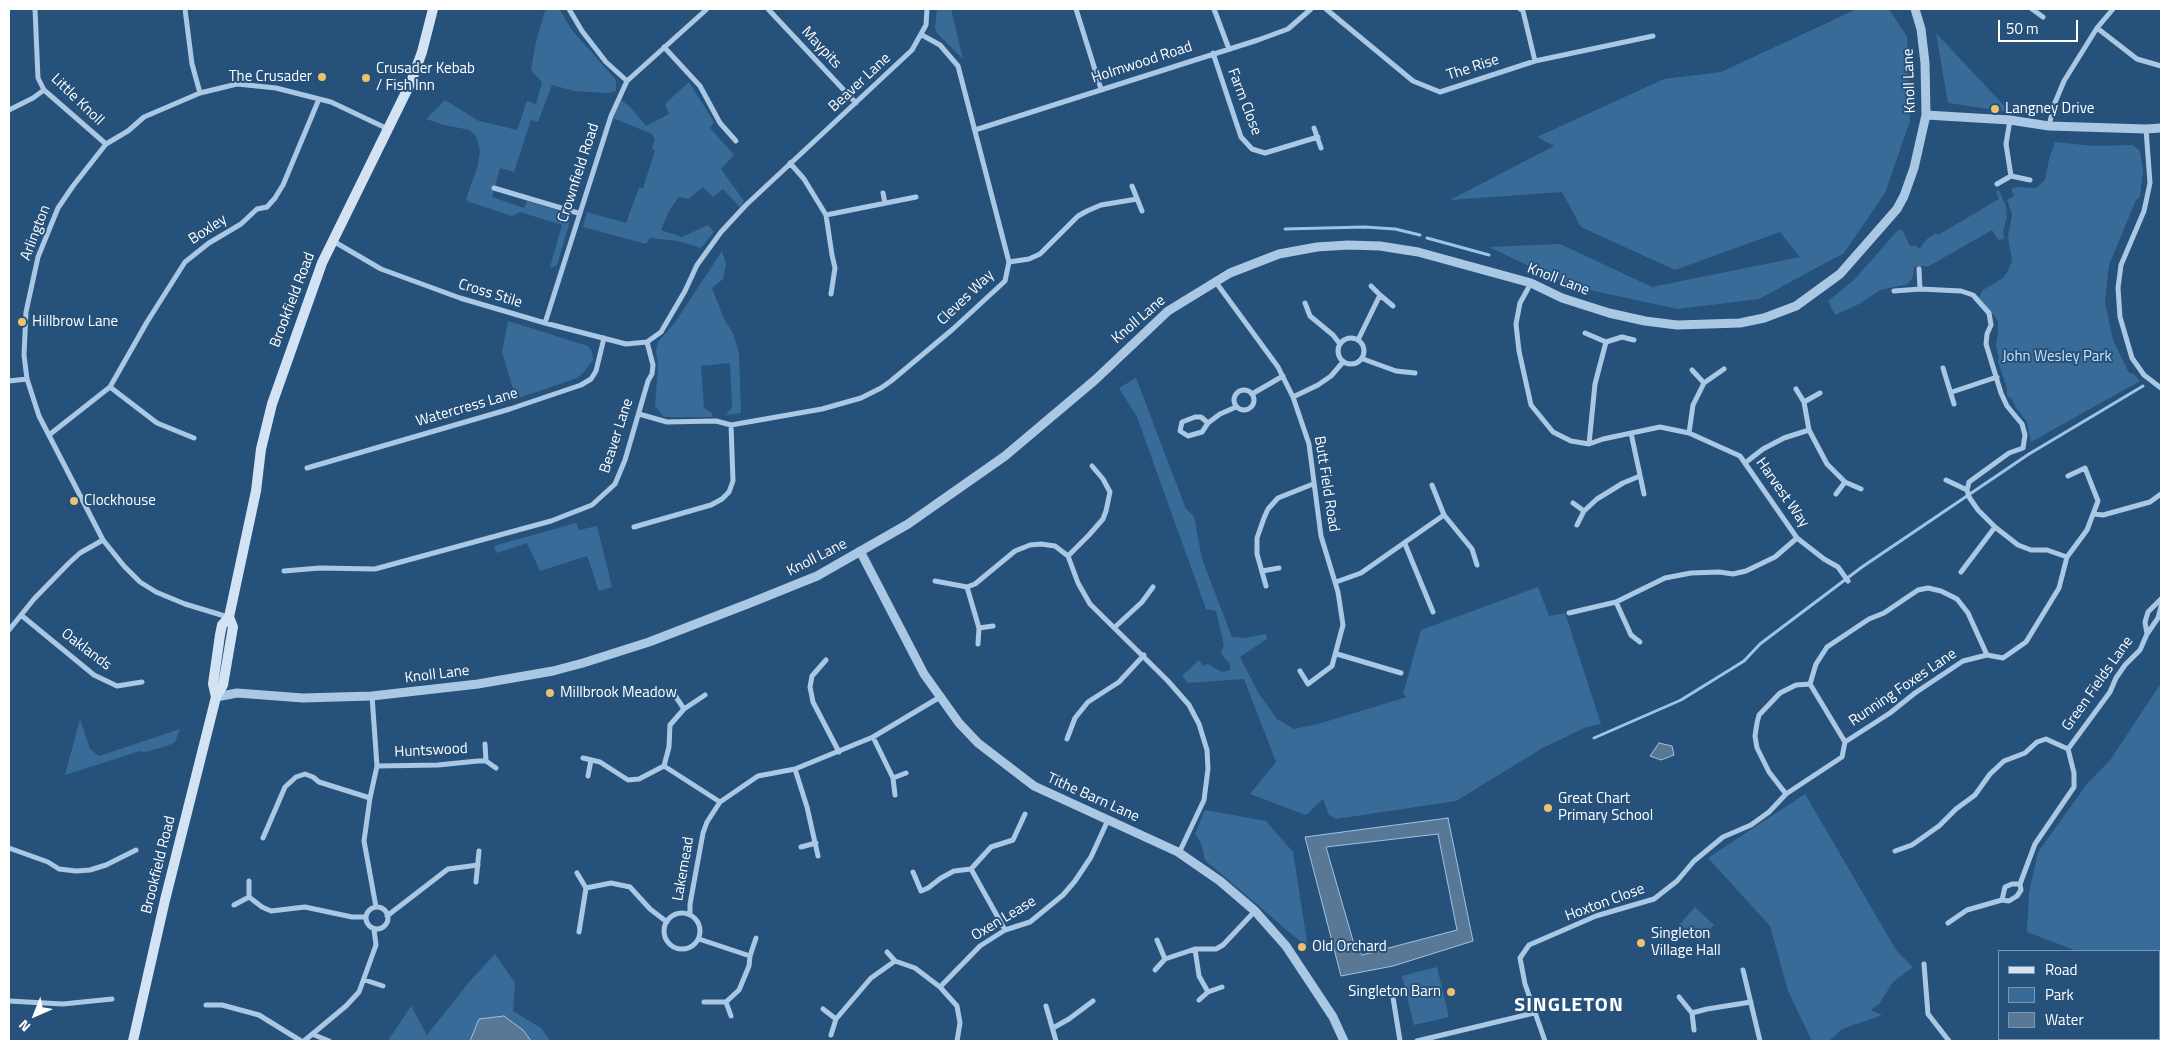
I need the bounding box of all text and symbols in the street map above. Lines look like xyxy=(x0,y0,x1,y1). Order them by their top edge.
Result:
scale bar xyxy=(2000,10,2080,42)
text: 50 m xyxy=(2006,17,2039,40)
street label: Maypits xyxy=(797,23,845,73)
street label: Holmwood Road xyxy=(1089,38,1195,88)
street label: Knoll Lane xyxy=(1900,48,1920,114)
street label: Beaver Lane xyxy=(825,50,895,116)
street label: The Rise xyxy=(1445,51,1501,85)
place label: Crusader Kebab / Fish Inn xyxy=(376,60,475,95)
street label: Farm Close xyxy=(1223,66,1265,138)
place label: The Crusader xyxy=(229,68,312,86)
street label: Little Knoll xyxy=(47,70,107,130)
marker: The Crusader xyxy=(316,71,328,83)
marker: Crusader Kebab / Fish Inn xyxy=(360,72,372,84)
place label: Langney Drive xyxy=(2005,100,2094,118)
marker: Langney Drive xyxy=(1989,103,2001,115)
street label: Crownfield Road xyxy=(554,121,604,225)
street label: Arlington xyxy=(17,203,55,263)
street label: Boxley xyxy=(186,211,230,249)
street label: Brookfield Road xyxy=(267,250,319,350)
street label: Knoll Lane xyxy=(1524,260,1592,300)
street label: Cleves Way xyxy=(934,267,998,329)
street label: Cross Stile xyxy=(456,276,524,312)
street label: Knoll Lane xyxy=(1109,292,1169,348)
place label: Hillbrow Lane xyxy=(32,313,118,331)
marker: Hillbrow Lane xyxy=(16,316,28,328)
park label: John Wesley Park xyxy=(2002,348,2112,366)
street label: Watercress Lane xyxy=(414,385,520,431)
street label: Beaver Lane xyxy=(596,396,638,476)
street label: Butt Field Road xyxy=(1310,435,1342,533)
street label: Harvest Way xyxy=(1751,455,1813,531)
place label: Clockhouse xyxy=(84,492,156,510)
marker: Clockhouse xyxy=(68,495,80,507)
street label: Knoll Lane xyxy=(784,535,850,581)
street label: Oaklands xyxy=(57,625,115,675)
street label: Green Fields Lane xyxy=(2059,633,2137,735)
street label: Running Foxes Lane xyxy=(1846,645,1960,731)
street label: Knoll Lane xyxy=(404,662,470,688)
place label: Millbrook Meadow xyxy=(560,684,677,702)
marker: Millbrook Meadow xyxy=(544,687,556,699)
street label: Huntswood xyxy=(394,740,468,762)
street label: Tithe Barn Lane xyxy=(1044,770,1142,826)
place label: Great Chart Primary School xyxy=(1558,790,1653,825)
marker: Great Chart Primary School xyxy=(1542,802,1554,814)
street label: Brookfield Road xyxy=(138,814,180,916)
street label: Lakemead xyxy=(670,836,698,902)
street label: Hoxton Close xyxy=(1563,880,1647,926)
street label: Oxen Lease xyxy=(968,893,1040,945)
place label: Singleton Village Hall xyxy=(1651,925,1721,960)
marker: Singleton Village Hall xyxy=(1635,937,1647,949)
place label: Old Orchard xyxy=(1312,938,1387,956)
marker: Old Orchard xyxy=(1296,941,1308,953)
legend xyxy=(1998,950,2160,1040)
text: Road xyxy=(2045,958,2077,981)
place label: Singleton Barn xyxy=(1348,983,1441,1001)
text: Park xyxy=(2045,983,2074,1006)
marker: Singleton Barn xyxy=(1445,986,1457,998)
north arrow xyxy=(10,990,60,1040)
district label: SINGLETON xyxy=(1513,994,1625,1018)
text: Water xyxy=(2045,1008,2084,1031)
text: N xyxy=(13,1015,35,1037)

